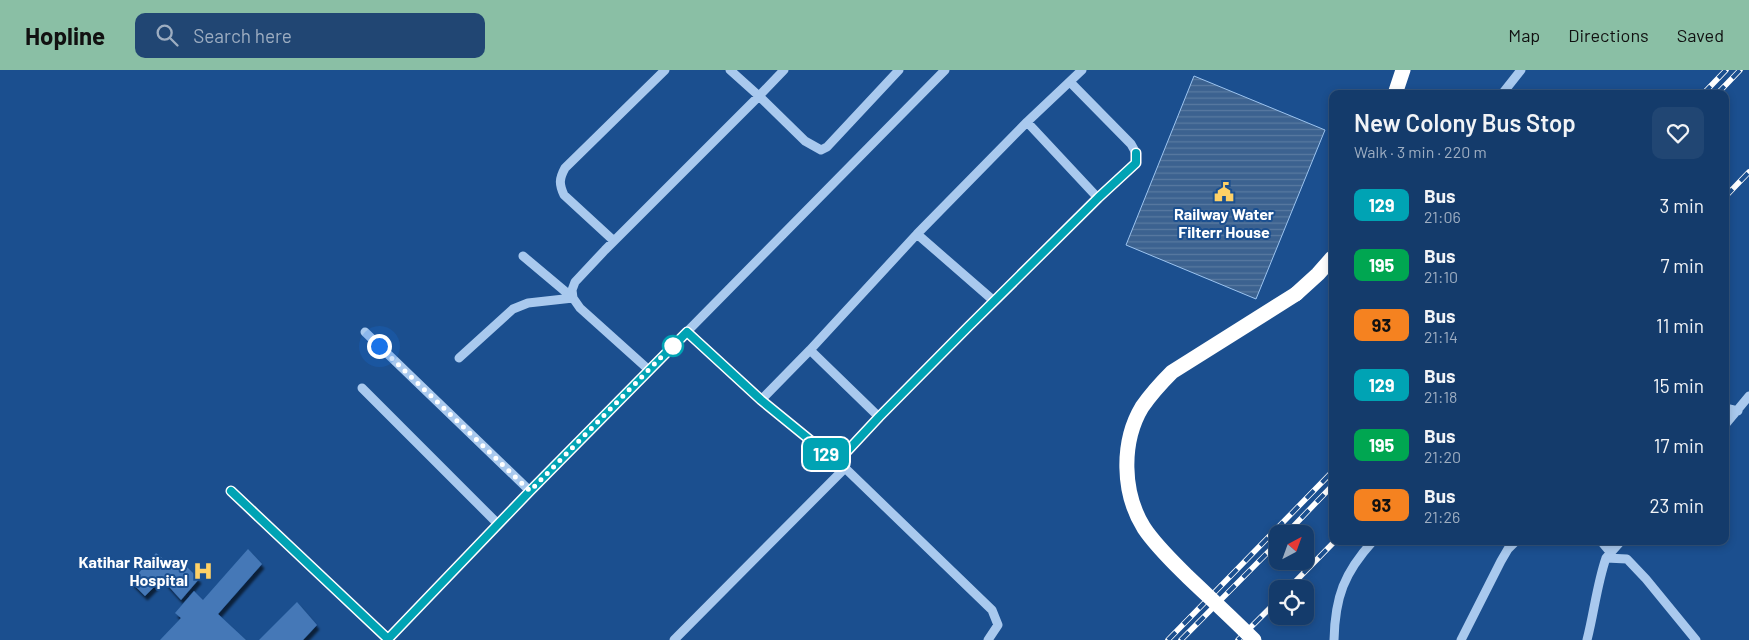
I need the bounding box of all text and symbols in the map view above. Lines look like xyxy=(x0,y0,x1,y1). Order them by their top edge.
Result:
search box xyxy=(135,13,485,58)
text: Hopline xyxy=(25,21,105,50)
icon: search xyxy=(153,21,181,49)
text: Search here xyxy=(193,24,292,47)
text: Map xyxy=(1508,24,1540,46)
text: Directions xyxy=(1568,24,1649,46)
text: Saved xyxy=(1677,24,1724,46)
button: heart xyxy=(1652,107,1704,159)
text: New Colony Bus Stop xyxy=(1354,108,1576,137)
text: Walk · 3 min · 220 m xyxy=(1354,142,1487,161)
public building icon: Railway Water Filterr House xyxy=(1213,181,1235,203)
text: Bus xyxy=(1424,184,1456,207)
text: 129 xyxy=(1368,194,1395,216)
text: 3 min xyxy=(1660,194,1704,217)
place label: Railway Water Filterr House xyxy=(1174,204,1274,241)
text: 21:06 xyxy=(1424,207,1461,226)
text: Bus xyxy=(1424,244,1456,267)
text: 195 xyxy=(1369,254,1394,276)
text: 7 min xyxy=(1660,254,1704,277)
text: 21:10 xyxy=(1424,267,1458,286)
text: Bus xyxy=(1424,304,1456,327)
text: 93 xyxy=(1372,314,1391,336)
text: 11 min xyxy=(1656,314,1704,337)
text: 21:14 xyxy=(1424,327,1458,346)
your location xyxy=(367,334,392,359)
unlabelled marker xyxy=(662,335,684,357)
text: Bus xyxy=(1424,364,1456,387)
text: 129 xyxy=(1368,374,1395,396)
text: 15 min xyxy=(1653,374,1704,397)
text: 21:18 xyxy=(1424,387,1457,406)
text: Bus xyxy=(1424,424,1456,447)
text: 195 xyxy=(1369,434,1394,456)
text: 17 min xyxy=(1654,434,1704,457)
line badge: 129 xyxy=(797,438,855,470)
text: 129 xyxy=(813,443,839,465)
text: 21:20 xyxy=(1424,447,1461,466)
text: Bus xyxy=(1424,484,1456,507)
text: 93 xyxy=(1372,494,1391,516)
text: 23 min xyxy=(1650,494,1704,517)
text: 21:26 xyxy=(1424,507,1460,526)
north arrow xyxy=(1269,525,1314,570)
map controls xyxy=(1269,525,1314,625)
place label: Katihar Railway Hospital xyxy=(78,552,188,589)
hospital icon: Katihar Railway Hospital xyxy=(192,560,214,582)
button: locate xyxy=(1269,580,1314,625)

